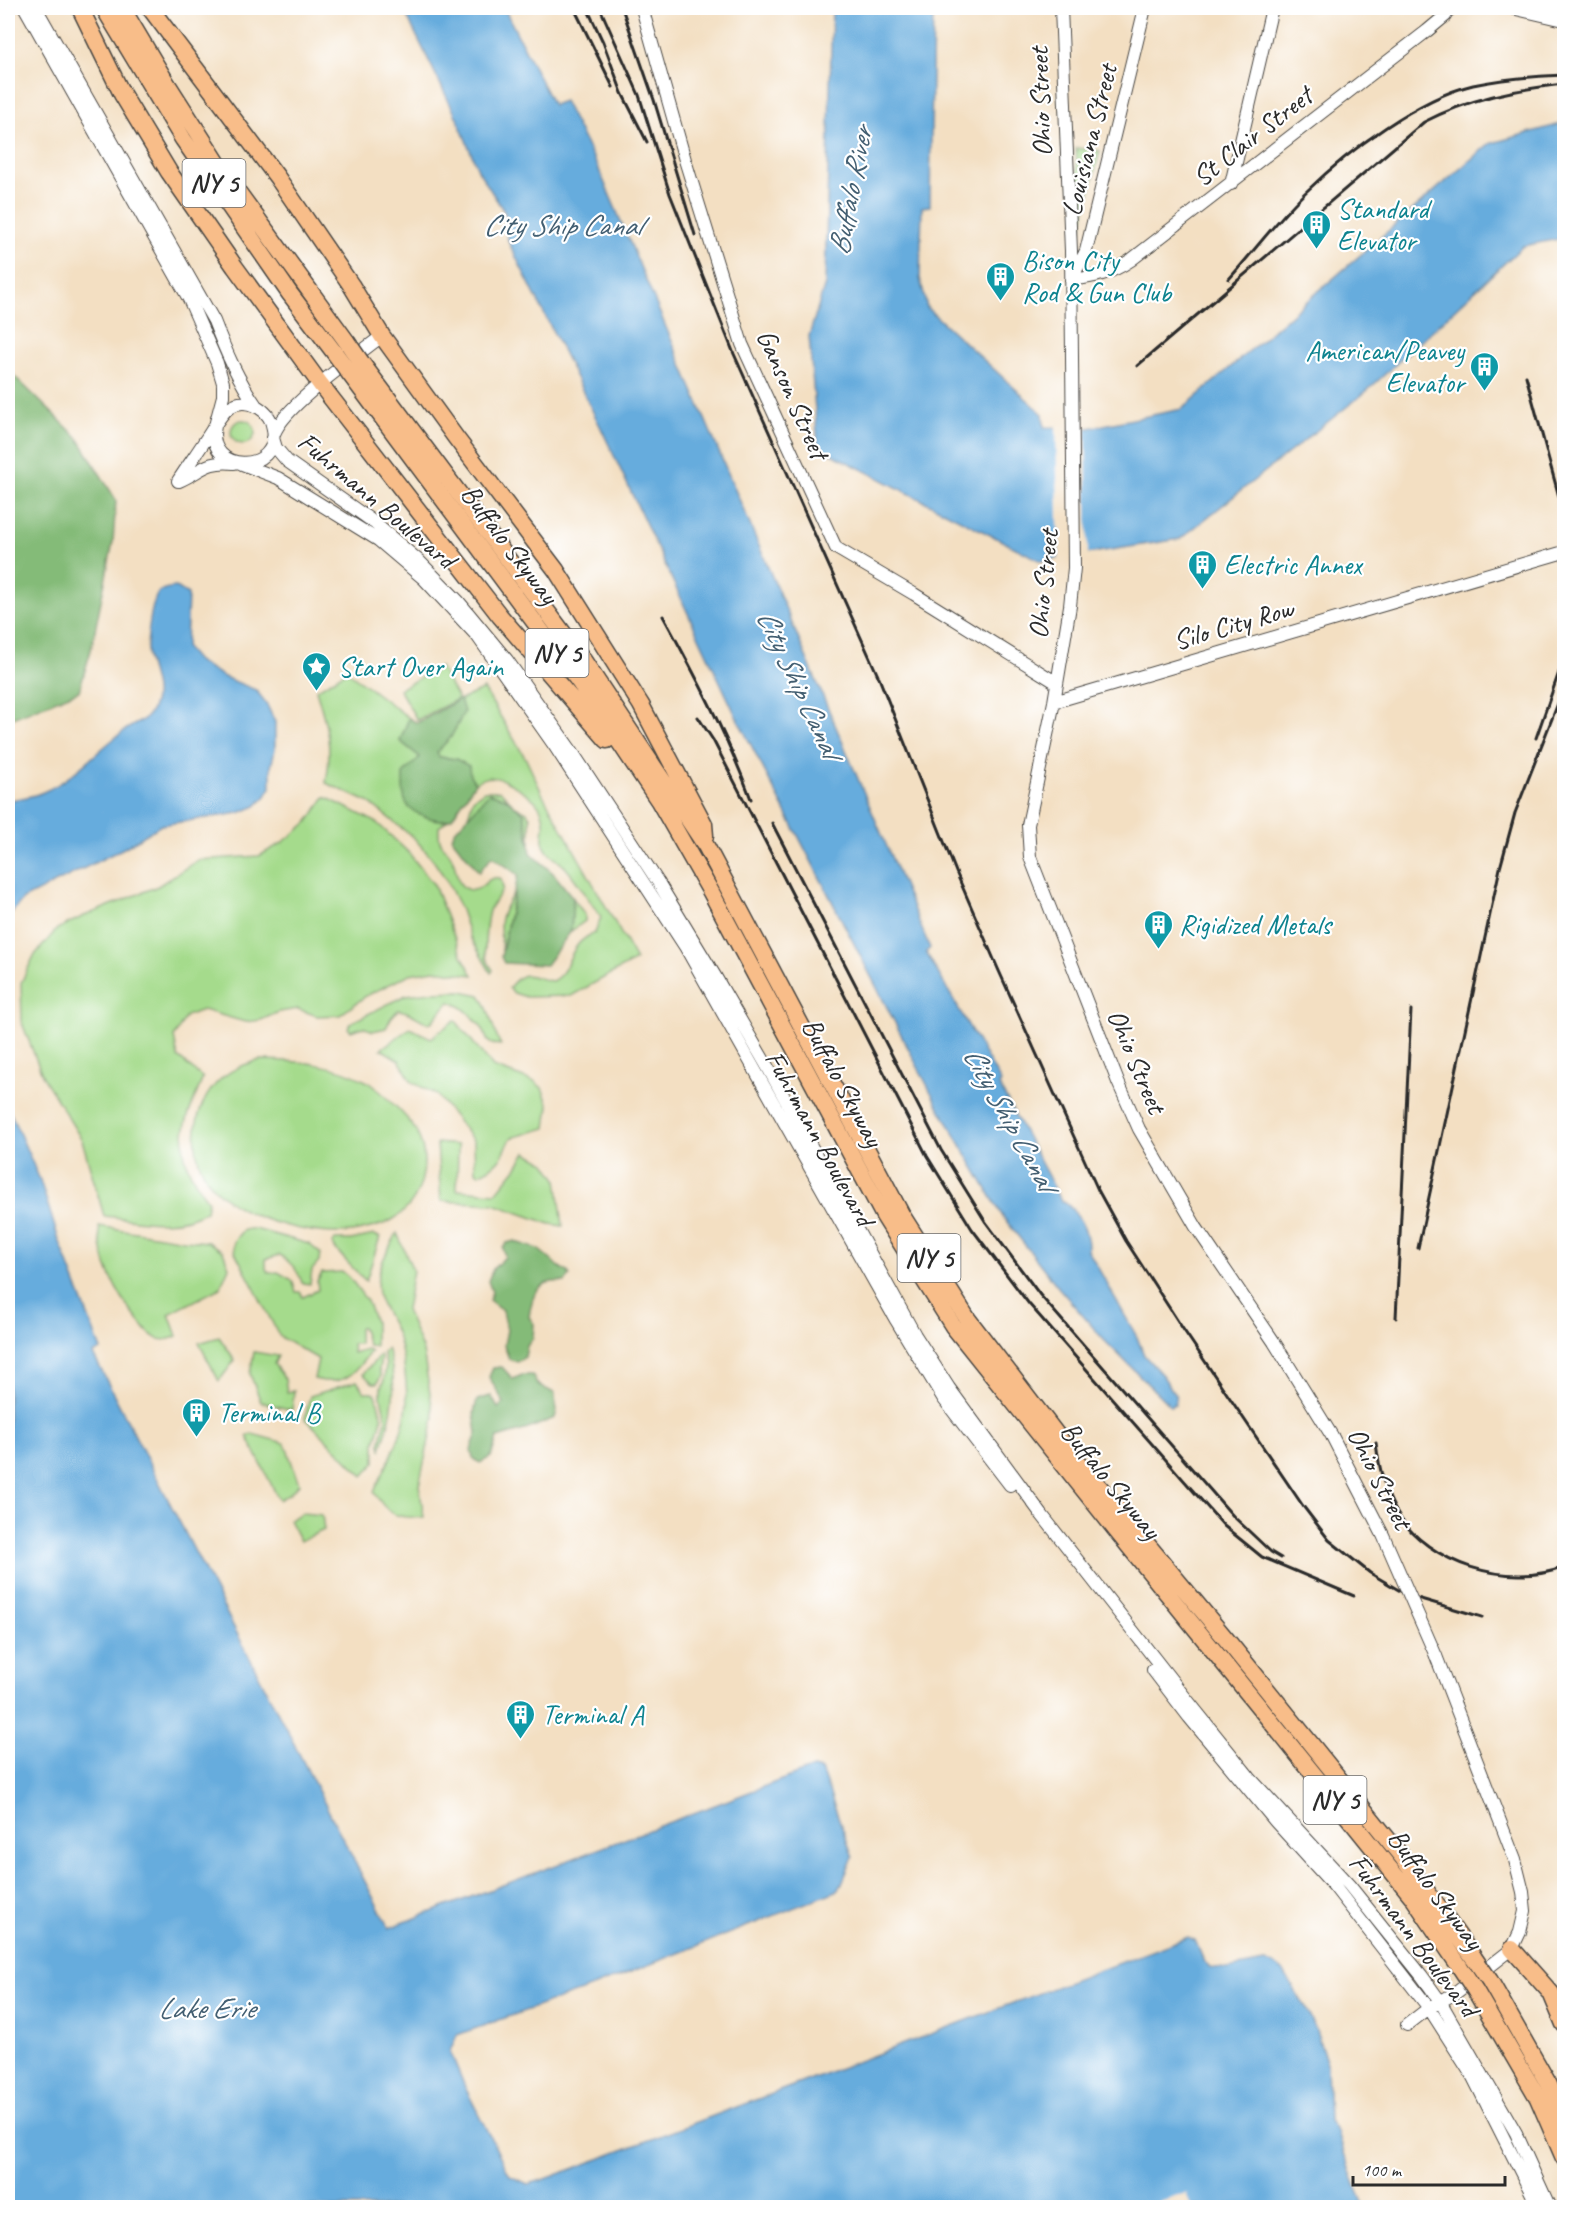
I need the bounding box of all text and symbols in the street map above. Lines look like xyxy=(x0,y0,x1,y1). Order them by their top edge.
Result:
street label: Ohio Street xyxy=(1021,44,1059,157)
street label: Louisiana Street xyxy=(1053,58,1125,219)
street label: St Clair Street xyxy=(1185,76,1322,194)
water label: Buffalo River xyxy=(819,119,882,258)
road number: NY 5 xyxy=(182,159,246,207)
place label: Standard Elevator xyxy=(1337,191,1433,258)
water label: City Ship Canal xyxy=(483,206,651,244)
building icon: Standard Elevator xyxy=(1300,208,1332,250)
place label: Bison City Rod & Gun Club xyxy=(1022,243,1173,310)
building icon: Bison City Rod & Gun Club xyxy=(985,260,1017,302)
street label: Ganson Street xyxy=(749,324,839,468)
place label: American/Peavey Elevator xyxy=(1305,333,1467,400)
building icon: American/Peavey Elevator xyxy=(1469,350,1501,392)
street label: Fuhrmann Boulevard xyxy=(291,424,466,579)
street label: Buffalo Skyway xyxy=(454,477,568,613)
street label: Ohio Street xyxy=(1020,525,1066,640)
place label: Electric Annex xyxy=(1224,547,1364,582)
building icon: Electric Annex xyxy=(1187,548,1219,590)
street label: Silo City Row xyxy=(1169,590,1299,658)
water label: City Ship Canal xyxy=(748,603,854,772)
road number: NY 5 xyxy=(526,629,588,677)
place label: Start Over Again xyxy=(338,649,504,684)
place icon: Start Over Again xyxy=(301,650,333,692)
place label: Rigidized Metals xyxy=(1179,907,1333,942)
building icon: Rigidized Metals xyxy=(1142,908,1174,950)
street label: Ohio Street xyxy=(1100,1004,1176,1121)
street label: Buffalo Skyway xyxy=(794,1011,893,1155)
water label: City Ship Canal xyxy=(955,1040,1070,1205)
street label: Fuhrmann Boulevard xyxy=(757,1044,885,1235)
road number: NY 5 xyxy=(898,1234,960,1282)
place label: Terminal B xyxy=(218,1395,322,1430)
building icon: Terminal B xyxy=(181,1396,213,1438)
street label: Buffalo Skyway xyxy=(1053,1414,1171,1548)
street label: Ohio Street xyxy=(1340,1421,1422,1537)
place label: Terminal A xyxy=(542,1697,645,1732)
building icon: Terminal A xyxy=(505,1698,537,1740)
road number: NY 5 xyxy=(1304,1776,1366,1824)
street label: Buffalo Skyway xyxy=(1380,1822,1493,1958)
street label: Fuhrmann Boulevard xyxy=(1341,1847,1489,2027)
water label: Lake Erie xyxy=(158,1989,258,2027)
scale bar xyxy=(1353,2149,1504,2187)
text: 100 m xyxy=(1362,2159,1403,2181)

